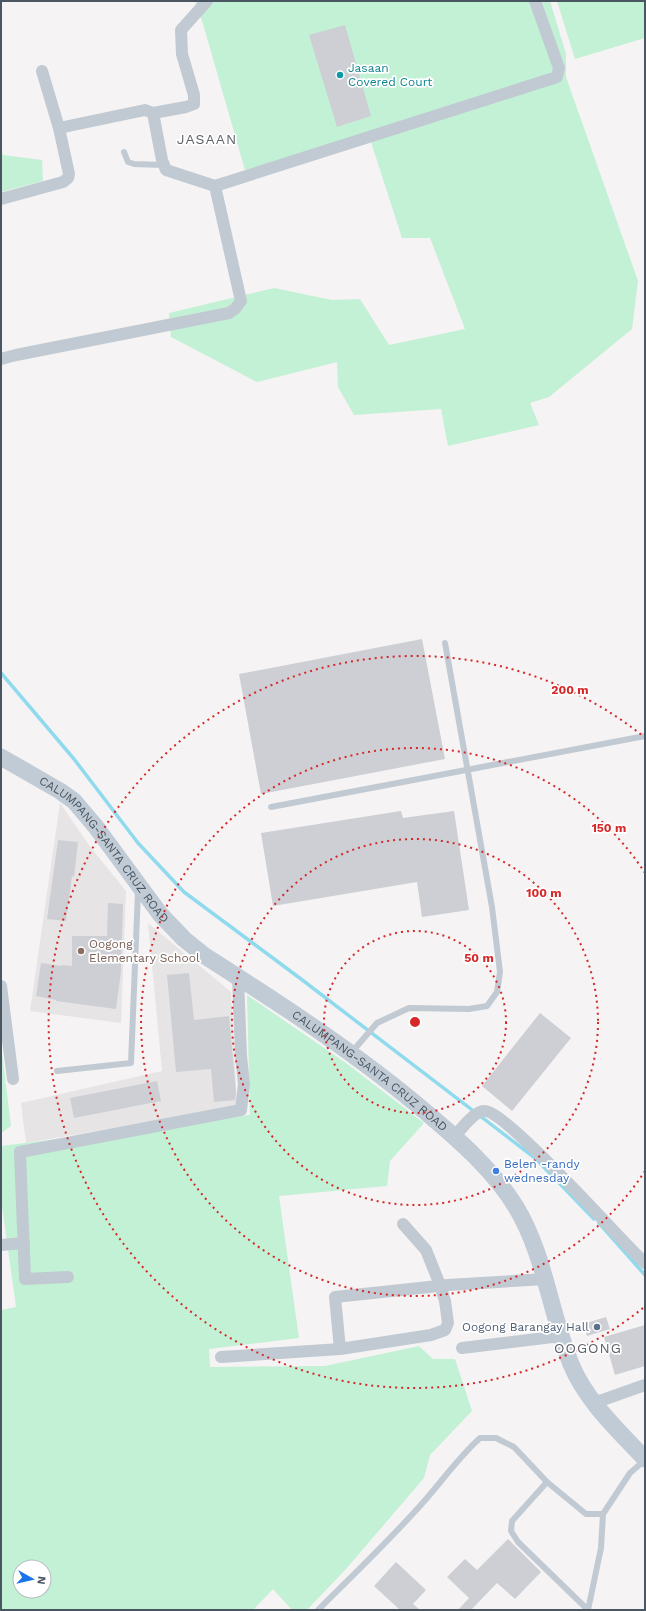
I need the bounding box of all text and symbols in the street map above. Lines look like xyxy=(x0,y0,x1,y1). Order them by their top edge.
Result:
place label: Jasaan Covered Court xyxy=(348,61,432,89)
marker: Jasaan Covered Court xyxy=(335,70,345,80)
district label: JASAAN xyxy=(177,131,237,147)
text: 200 m xyxy=(551,683,589,697)
street label: CALUMPANG-SANTA CRUZ ROAD xyxy=(37,774,172,926)
text: 150 m xyxy=(592,821,626,835)
text: 100 m xyxy=(526,886,562,900)
place label: Oogong Elementary School xyxy=(89,937,200,965)
marker: Oogong Elementary School xyxy=(76,946,86,956)
text: 50 m xyxy=(464,951,494,965)
street label: CALUMPANG-SANTA CRUZ ROAD xyxy=(289,1008,450,1134)
centre of rings xyxy=(408,1015,422,1029)
place label: Belen -randy wednesday xyxy=(504,1157,580,1185)
marker: Belen -randy wednesday xyxy=(491,1166,501,1176)
place label: Oogong Barangay Hall xyxy=(462,1320,589,1334)
marker: Oogong Barangay Hall xyxy=(592,1322,602,1332)
district label: OOGONG xyxy=(554,1340,622,1356)
north arrow xyxy=(12,1559,52,1599)
text: N xyxy=(34,1575,48,1585)

